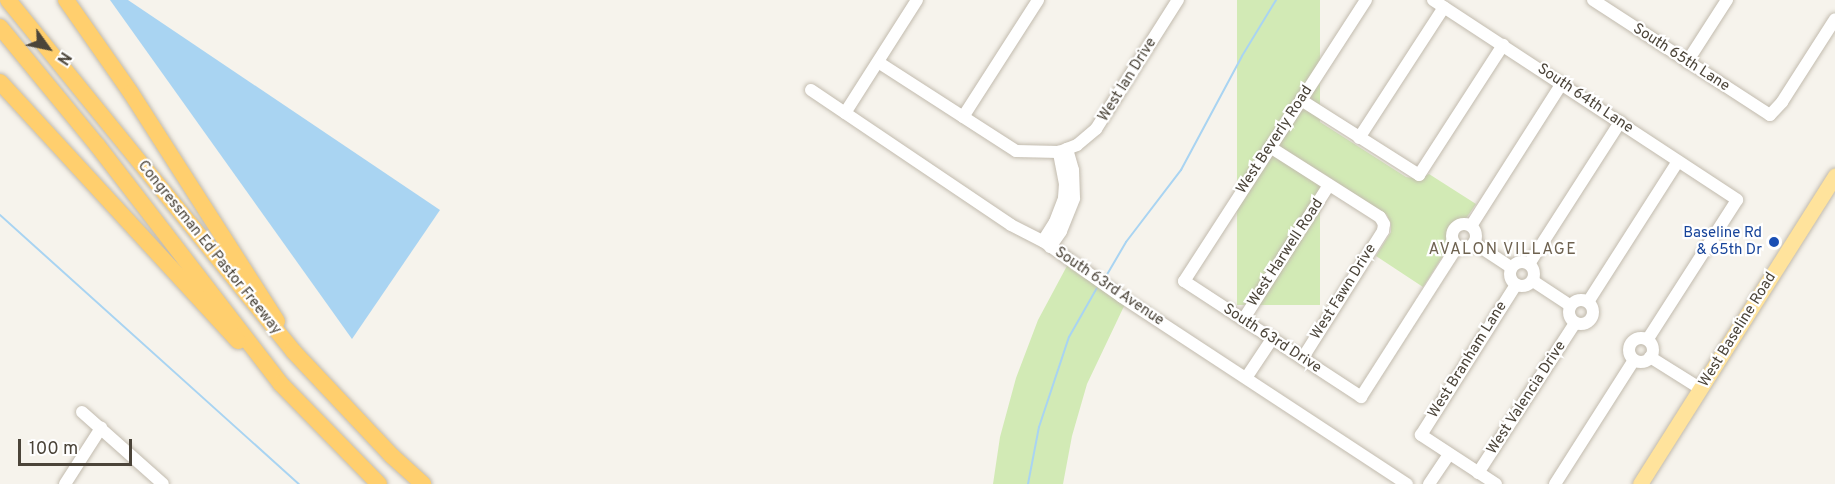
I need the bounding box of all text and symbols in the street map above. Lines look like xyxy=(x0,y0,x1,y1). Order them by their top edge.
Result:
north arrow xyxy=(18,18,78,78)
street label: South 65th Lane xyxy=(1629,20,1733,96)
street label: West Ian Drive xyxy=(1095,35,1161,125)
text: N xyxy=(52,48,75,68)
street label: South 64th Lane xyxy=(1534,60,1636,138)
street label: West Beverly Road xyxy=(1233,82,1317,198)
street label: Congressman Ed Pastor Freeway xyxy=(133,157,285,339)
street label: West Harwell Road xyxy=(1244,196,1328,310)
place label: Baseline Rd & 65th Dr xyxy=(1683,224,1762,259)
marker: Baseline Rd & 65th Dr xyxy=(1767,235,1781,249)
district label: AVALON VILLAGE xyxy=(1428,240,1578,260)
street label: West Fawn Drive xyxy=(1307,241,1381,343)
street label: South 63rd Avenue xyxy=(1051,244,1167,330)
street label: West Baseline Road xyxy=(1695,269,1781,391)
street label: West Branham Lane xyxy=(1425,298,1511,422)
street label: South 63rd Drive xyxy=(1219,300,1325,378)
street label: West Valencia Drive xyxy=(1484,338,1570,458)
scale bar xyxy=(21,427,135,465)
text: 100 m xyxy=(29,438,78,461)

